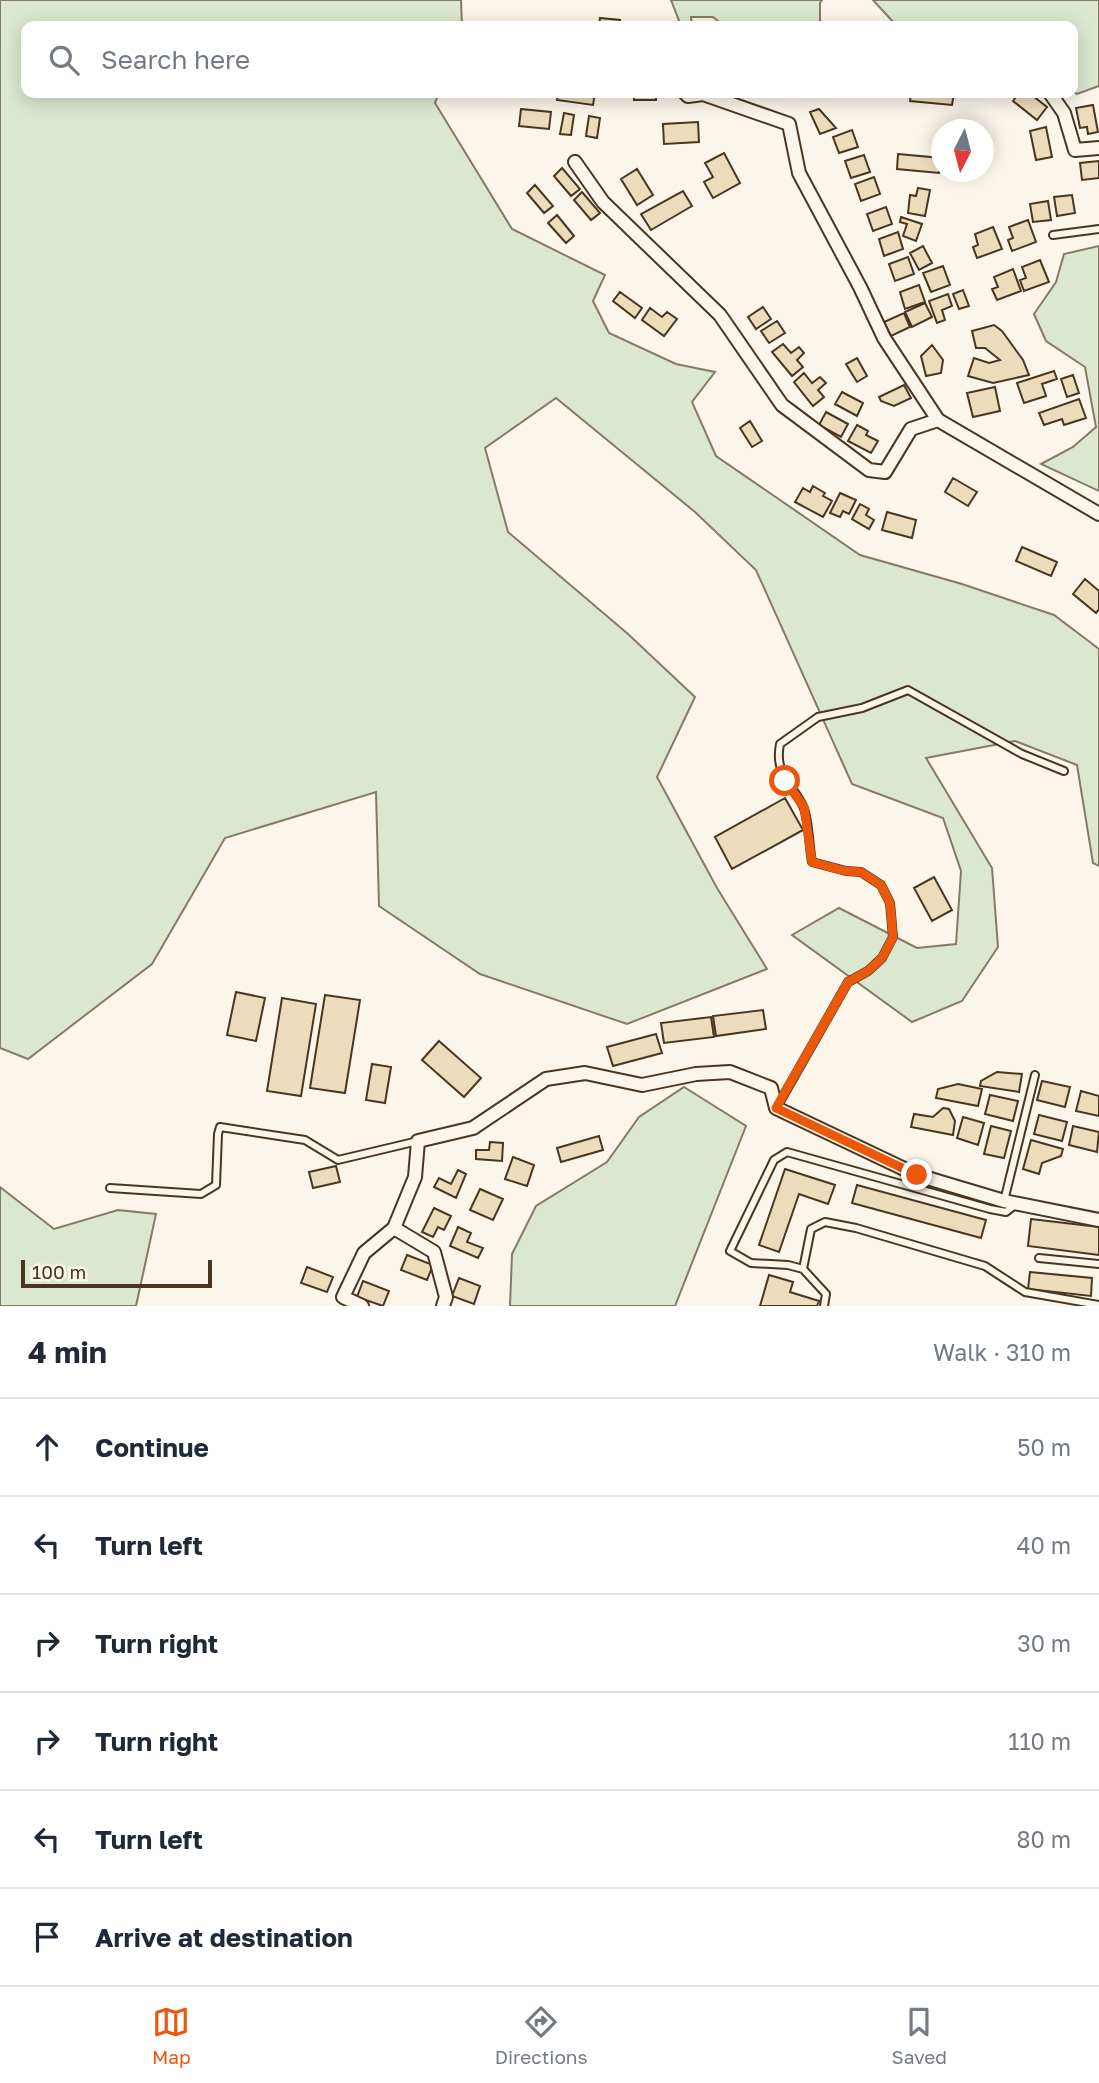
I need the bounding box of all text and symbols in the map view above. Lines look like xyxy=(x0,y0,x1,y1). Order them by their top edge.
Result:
search box xyxy=(21,21,1078,98)
icon: search xyxy=(45,41,83,79)
text: Search here xyxy=(101,44,250,75)
north arrow xyxy=(931,119,994,182)
route start xyxy=(769,765,800,796)
route end xyxy=(901,1159,932,1190)
scale bar xyxy=(21,1257,212,1289)
text: 100 m xyxy=(32,1260,86,1283)
text: 4 min xyxy=(28,1334,107,1370)
text: Walk · 310 m xyxy=(933,1338,1071,1366)
icon: ahead xyxy=(28,1428,66,1466)
text: Continue xyxy=(95,1432,209,1463)
text: 50 m xyxy=(1017,1433,1071,1461)
icon: left xyxy=(28,1526,66,1564)
text: Turn left xyxy=(95,1530,203,1561)
text: 40 m xyxy=(1017,1531,1071,1559)
icon: right xyxy=(28,1624,66,1662)
text: Turn right xyxy=(95,1628,218,1659)
text: 30 m xyxy=(1017,1629,1071,1657)
icon: right xyxy=(28,1722,66,1760)
text: Turn right xyxy=(95,1726,218,1757)
text: 110 m xyxy=(1008,1727,1071,1755)
icon: left xyxy=(28,1820,66,1858)
text: Turn left xyxy=(95,1824,203,1855)
text: 80 m xyxy=(1017,1825,1071,1853)
icon: arrive xyxy=(28,1918,66,1956)
text: Arrive at destination xyxy=(95,1922,353,1953)
tab: Map xyxy=(152,2003,191,2068)
tab: Directions xyxy=(495,2003,588,2068)
tab: Saved xyxy=(892,2003,947,2068)

